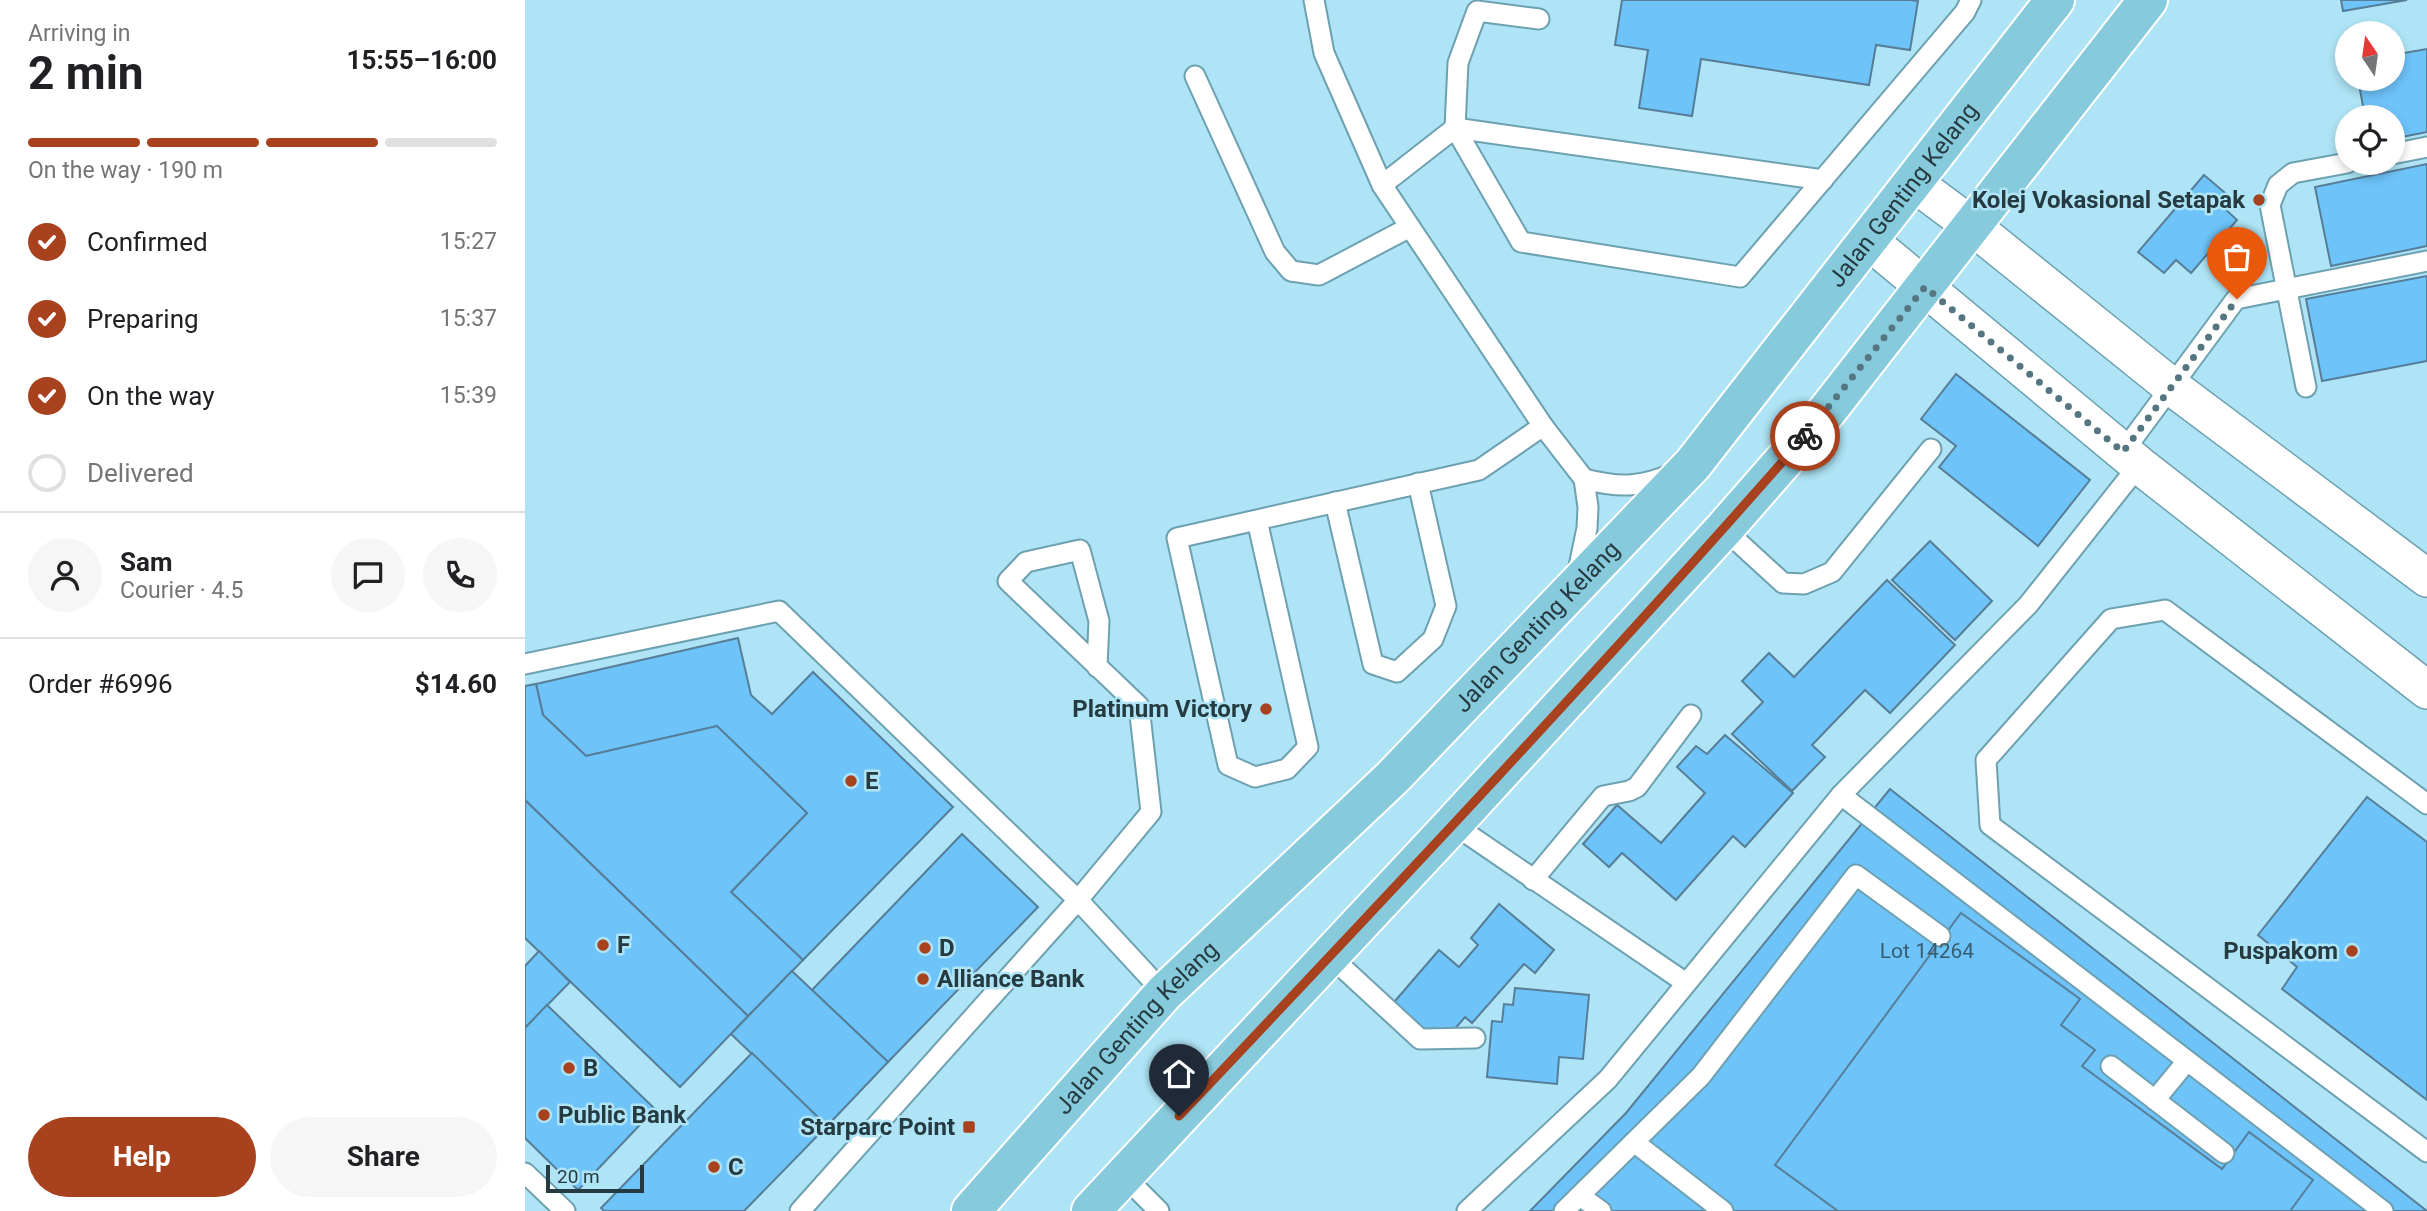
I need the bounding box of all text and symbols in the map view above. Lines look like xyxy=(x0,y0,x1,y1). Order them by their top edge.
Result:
text: Arriving in xyxy=(28,20,131,47)
north arrow xyxy=(2335,21,2405,91)
map controls xyxy=(2335,21,2405,175)
text: 15:55–16:00 xyxy=(347,45,497,75)
text: 2 min xyxy=(28,46,144,100)
street label: Jalan Genting Kelang xyxy=(1822,97,1984,293)
button: locate xyxy=(2335,105,2405,175)
text: On the way · 190 m xyxy=(28,157,223,184)
place label: Kolej Vokasional Setapak xyxy=(1972,186,2246,214)
marker: Kolej Vokasional Setapak xyxy=(2251,192,2267,208)
icon: check xyxy=(28,223,66,261)
text: Confirmed xyxy=(87,227,208,257)
pin xyxy=(2207,227,2267,299)
text: 15:27 xyxy=(440,228,497,255)
icon: bag xyxy=(2218,238,2256,276)
icon: check xyxy=(28,300,66,338)
text: Preparing xyxy=(87,304,199,334)
text: 15:37 xyxy=(440,305,497,332)
icon: check xyxy=(28,377,66,415)
text: On the way xyxy=(87,381,215,411)
text: 15:39 xyxy=(440,382,497,409)
courier xyxy=(1770,401,1840,471)
icon: bike xyxy=(1786,417,1824,455)
text: Delivered xyxy=(87,458,194,488)
street label: Jalan Genting Kelang xyxy=(1449,535,1625,718)
button: person xyxy=(28,538,102,612)
button: chat xyxy=(331,538,405,612)
button: phone xyxy=(423,538,497,612)
text: Sam xyxy=(120,547,172,577)
text: Courier · 4.5 xyxy=(120,577,243,604)
text: Order #6996 xyxy=(28,669,173,699)
text: $14.60 xyxy=(415,669,497,699)
place label: Platinum Victory xyxy=(1072,695,1253,723)
marker: Platinum Victory xyxy=(1258,701,1274,717)
place label: E xyxy=(865,767,879,795)
marker: E xyxy=(843,773,859,789)
place label: F xyxy=(617,931,630,959)
place label: D xyxy=(939,934,955,962)
street label: Jalan Genting Kelang xyxy=(1049,935,1224,1120)
marker: F xyxy=(595,937,611,953)
place label: Puspakom xyxy=(2223,937,2338,965)
house number: Lot 14264 xyxy=(1880,939,1974,963)
marker: D xyxy=(917,940,933,956)
marker: Puspakom xyxy=(2344,943,2360,959)
place label: Alliance Bank xyxy=(937,965,1086,993)
marker: Alliance Bank xyxy=(915,971,931,987)
pin xyxy=(1149,1044,1209,1116)
place label: B xyxy=(583,1054,598,1082)
icon: home xyxy=(1160,1055,1198,1093)
marker: B xyxy=(561,1060,577,1076)
place label: Public Bank xyxy=(558,1101,687,1129)
marker: Public Bank xyxy=(536,1107,552,1123)
place label: Starparc Point xyxy=(800,1113,955,1141)
button: Help xyxy=(28,1117,256,1197)
button: Share xyxy=(270,1117,497,1197)
marker: Starparc Point xyxy=(961,1119,977,1135)
place label: C xyxy=(728,1153,744,1181)
marker: C xyxy=(706,1159,722,1175)
scale bar xyxy=(546,1162,644,1194)
text: 20 m xyxy=(557,1165,600,1188)

